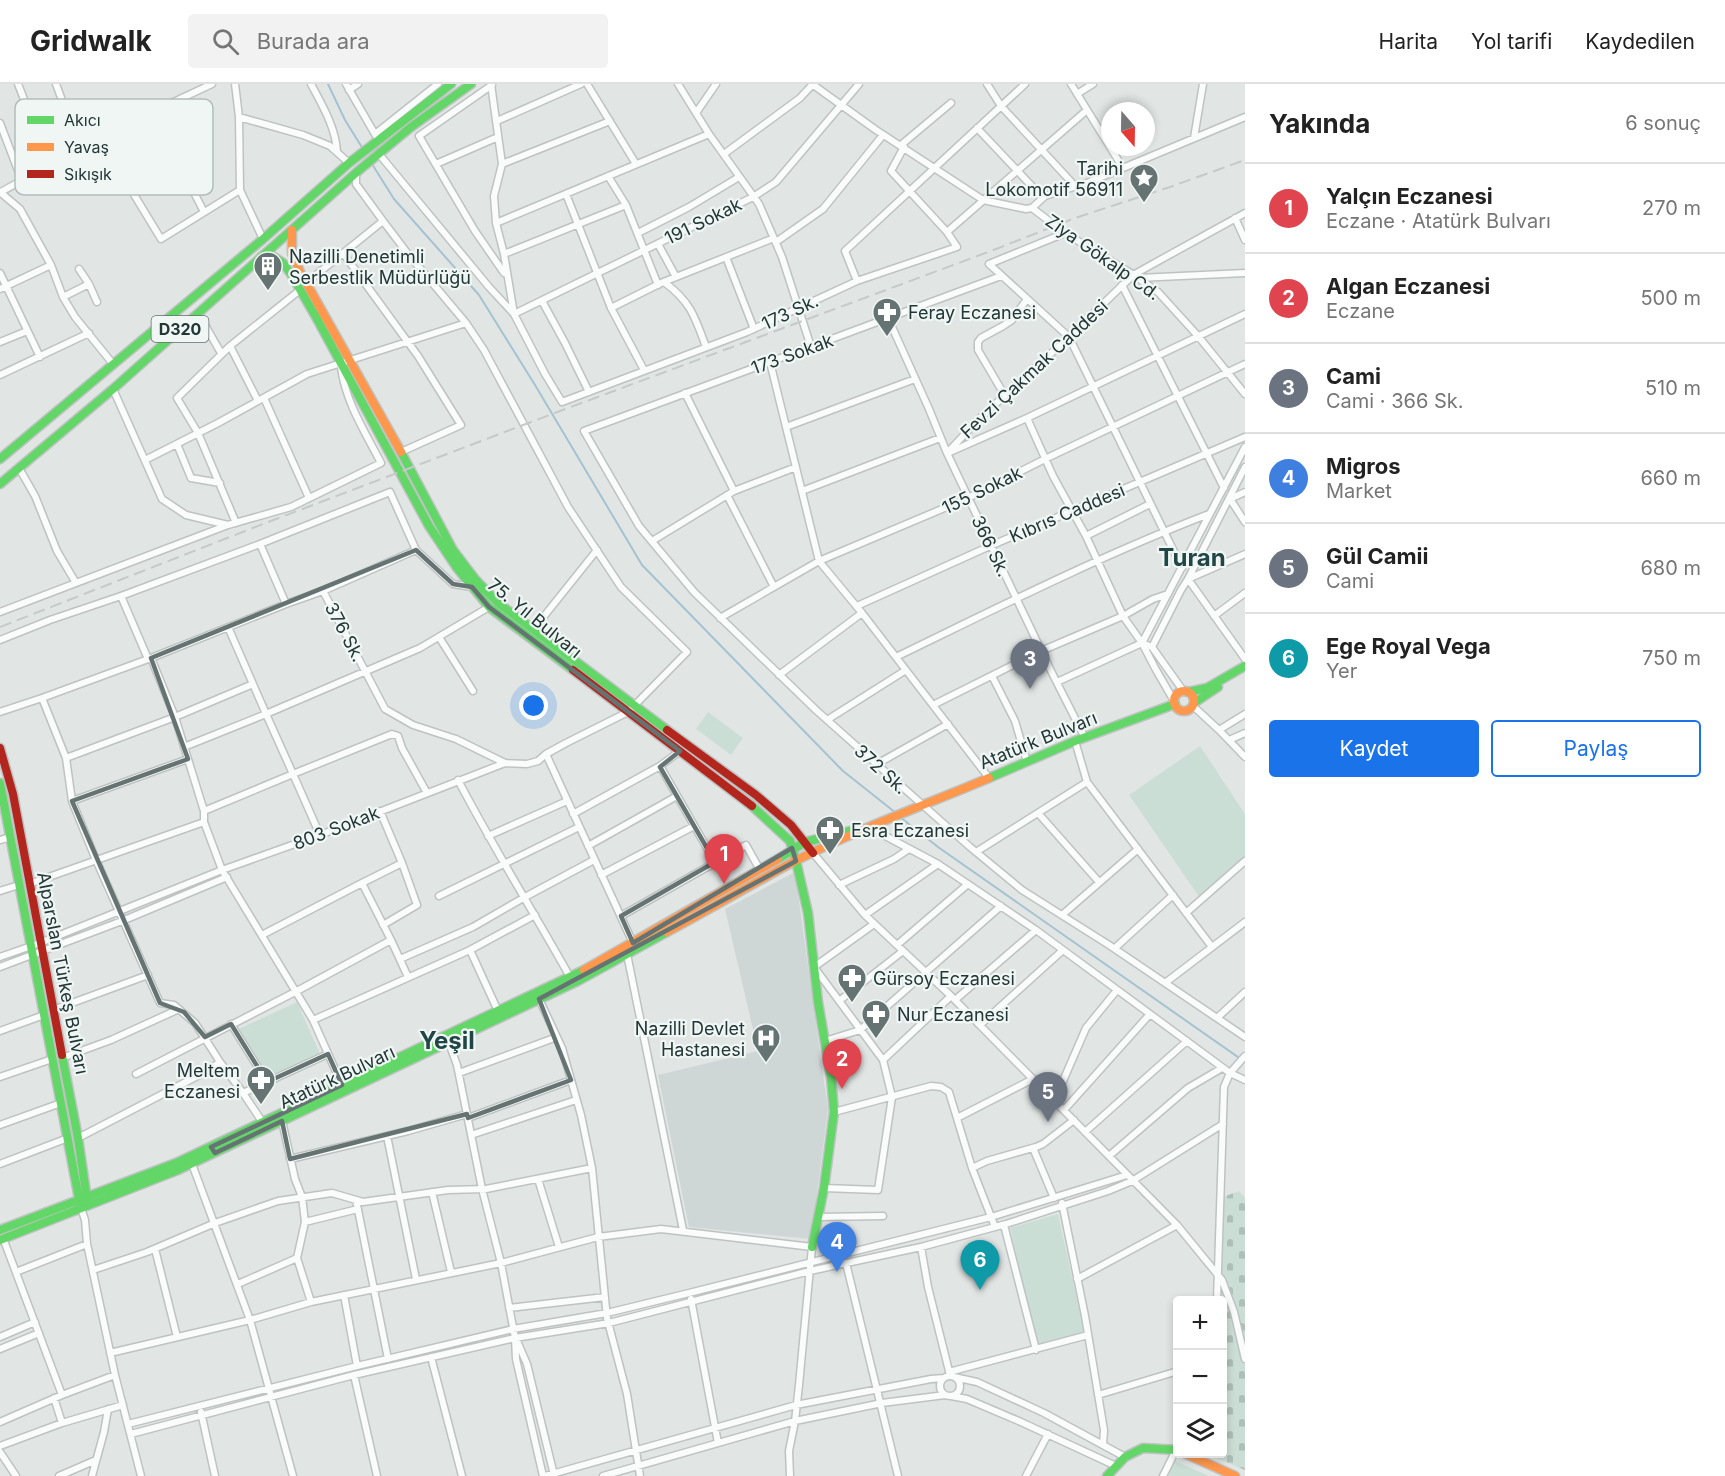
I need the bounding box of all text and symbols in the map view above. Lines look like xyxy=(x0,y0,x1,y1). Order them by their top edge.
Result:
search box xyxy=(188,14,608,68)
text: Gridwalk xyxy=(30,24,152,58)
icon: search xyxy=(209,25,242,58)
text: Burada ara xyxy=(257,28,370,54)
text: Harita xyxy=(1379,29,1438,54)
text: Yol tarifi xyxy=(1471,29,1552,54)
text: Kaydedilen xyxy=(1585,29,1695,54)
legend xyxy=(15,99,213,195)
north arrow xyxy=(1101,102,1155,156)
text: Yakında xyxy=(1269,108,1370,139)
text: Akıcı xyxy=(64,110,101,130)
text: 6 sonuç xyxy=(1625,111,1701,135)
text: Yavaş xyxy=(64,137,109,157)
place label: Tarihi Lokomotif 56911 xyxy=(985,158,1123,200)
place icon: Tarihi Lokomotif 56911 xyxy=(1128,162,1160,204)
text: Sıkışık xyxy=(64,164,112,184)
text: Yalçın Eczanesi xyxy=(1326,183,1493,209)
street label: 191 Sokak xyxy=(661,193,745,249)
text: 1 xyxy=(1284,196,1293,220)
text: 270 m xyxy=(1642,196,1701,220)
text: Eczane · Atatürk Bulvarı xyxy=(1326,209,1551,233)
street label: Ziya Gökalp Cd. xyxy=(1042,210,1164,304)
place label: Nazilli Denetimli Serbestlik Müdürlüğü xyxy=(289,246,471,288)
building icon: Nazilli Denetimli Serbestlik Müdürlüğü xyxy=(252,250,284,292)
text: Algan Eczanesi xyxy=(1326,273,1490,299)
text: 2 xyxy=(1282,286,1295,310)
text: 500 m xyxy=(1640,286,1701,310)
street label: 173 Sk. xyxy=(758,290,822,334)
street label: Fevzi Çakmak Caddesi xyxy=(956,295,1112,443)
pharmacy icon: Feray Eczanesi xyxy=(871,296,903,338)
text: Eczane xyxy=(1326,299,1395,323)
place label: Feray Eczanesi xyxy=(908,302,1036,323)
road number: D320 xyxy=(152,316,208,342)
street label: 173 Sokak xyxy=(748,329,836,379)
text: Cami xyxy=(1326,363,1381,389)
text: 3 xyxy=(1282,376,1295,400)
text: 510 m xyxy=(1645,376,1701,400)
text: Cami · 366 Sk. xyxy=(1326,389,1464,413)
text: Migros xyxy=(1326,453,1401,479)
street label: 155 Sokak xyxy=(939,462,1026,518)
text: 4 xyxy=(1282,466,1295,490)
text: 660 m xyxy=(1640,466,1701,490)
street label: Kıbrıs Caddesi xyxy=(1006,479,1128,547)
text: Market xyxy=(1326,479,1392,503)
street label: 366 Sk. xyxy=(967,512,1015,580)
district label: Turan xyxy=(1158,543,1226,572)
text: Gül Camii xyxy=(1326,543,1428,569)
text: 5 xyxy=(1282,556,1295,580)
text: 680 m xyxy=(1640,556,1701,580)
text: Cami xyxy=(1326,569,1374,593)
street label: 75. Yıl Bulvarı xyxy=(484,574,586,662)
street label: 376 Sk. xyxy=(321,599,369,665)
text: Ege Royal Vega xyxy=(1326,633,1491,659)
pin: 3 xyxy=(1010,640,1050,689)
text: 6 xyxy=(1282,646,1295,670)
text: 750 m xyxy=(1642,646,1701,670)
text: Yer xyxy=(1326,659,1357,683)
your location xyxy=(519,691,548,720)
street label: Atatürk Bulvarı xyxy=(976,707,1100,773)
button: Kaydet xyxy=(1269,720,1479,777)
button: Paylaş xyxy=(1491,720,1701,777)
street label: 372 Sk. xyxy=(850,740,912,798)
street label: 803 Sokak xyxy=(290,802,382,854)
pharmacy icon: Esra Eczanesi xyxy=(814,814,846,856)
place label: Esra Eczanesi xyxy=(851,820,969,841)
pin: 1 xyxy=(704,834,744,884)
street label: Alparslan Türkeş Bulvarı xyxy=(33,870,93,1076)
pharmacy icon: Gürsoy Eczanesi xyxy=(836,962,868,1004)
place label: Gürsoy Eczanesi xyxy=(873,968,1015,989)
pharmacy icon: Nur Eczanesi xyxy=(860,998,892,1040)
place label: Nur Eczanesi xyxy=(897,1004,1009,1025)
place label: Nazilli Devlet Hastanesi xyxy=(635,1018,745,1060)
hospital icon: Nazilli Devlet Hastanesi xyxy=(750,1022,782,1064)
district label: Yeşil xyxy=(419,1026,475,1055)
pin: 2 xyxy=(822,1040,862,1089)
street label: Atatürk Bulvarı xyxy=(276,1041,398,1113)
place label: Meltem Eczanesi xyxy=(164,1060,240,1102)
pharmacy icon: Meltem Eczanesi xyxy=(245,1064,277,1106)
pin: 5 xyxy=(1028,1072,1068,1122)
pin: 4 xyxy=(818,1222,856,1272)
pin: 6 xyxy=(960,1240,1000,1290)
map controls xyxy=(1173,1296,1227,1458)
button: + xyxy=(1173,1296,1227,1350)
button: − xyxy=(1173,1350,1227,1404)
button: layers xyxy=(1173,1404,1227,1458)

